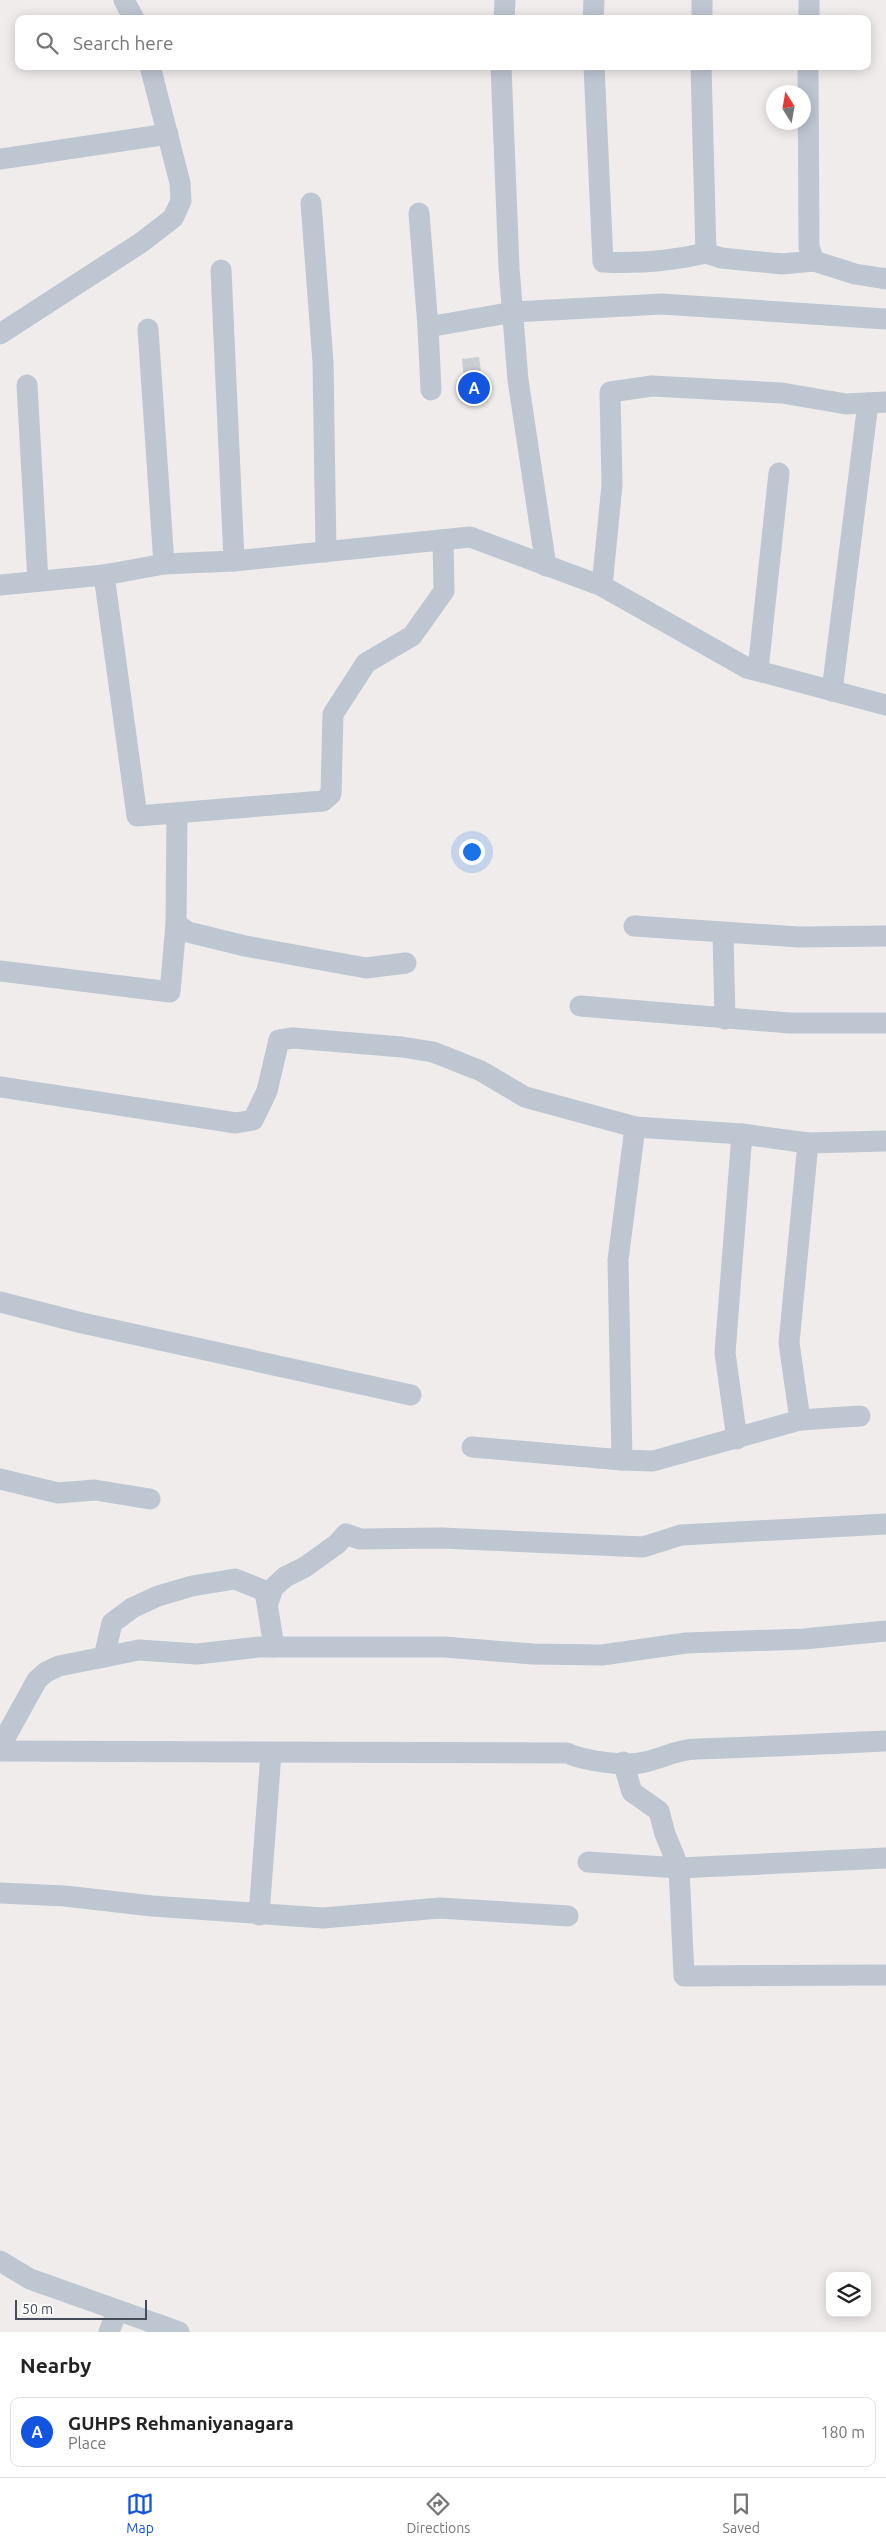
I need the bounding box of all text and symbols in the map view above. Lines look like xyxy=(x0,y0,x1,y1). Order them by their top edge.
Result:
search box xyxy=(15,15,871,70)
icon: search xyxy=(33,29,61,57)
text: Search here xyxy=(73,32,173,54)
north arrow xyxy=(766,85,811,130)
pin: A xyxy=(458,369,490,407)
your location xyxy=(459,839,485,865)
map controls xyxy=(826,2272,871,2317)
button: layers xyxy=(826,2272,871,2317)
scale bar xyxy=(15,2297,148,2320)
text: 50 m xyxy=(22,2301,53,2317)
text: Nearby xyxy=(20,2353,91,2377)
text: GUHPS Rehmaniyanagara xyxy=(68,2412,294,2434)
text: A xyxy=(31,2423,43,2441)
text: 180 m xyxy=(820,2423,865,2441)
text: Place xyxy=(68,2434,106,2452)
tab: Map xyxy=(126,2490,154,2536)
tab: Directions xyxy=(406,2490,470,2536)
tab: Saved xyxy=(723,2490,760,2536)

